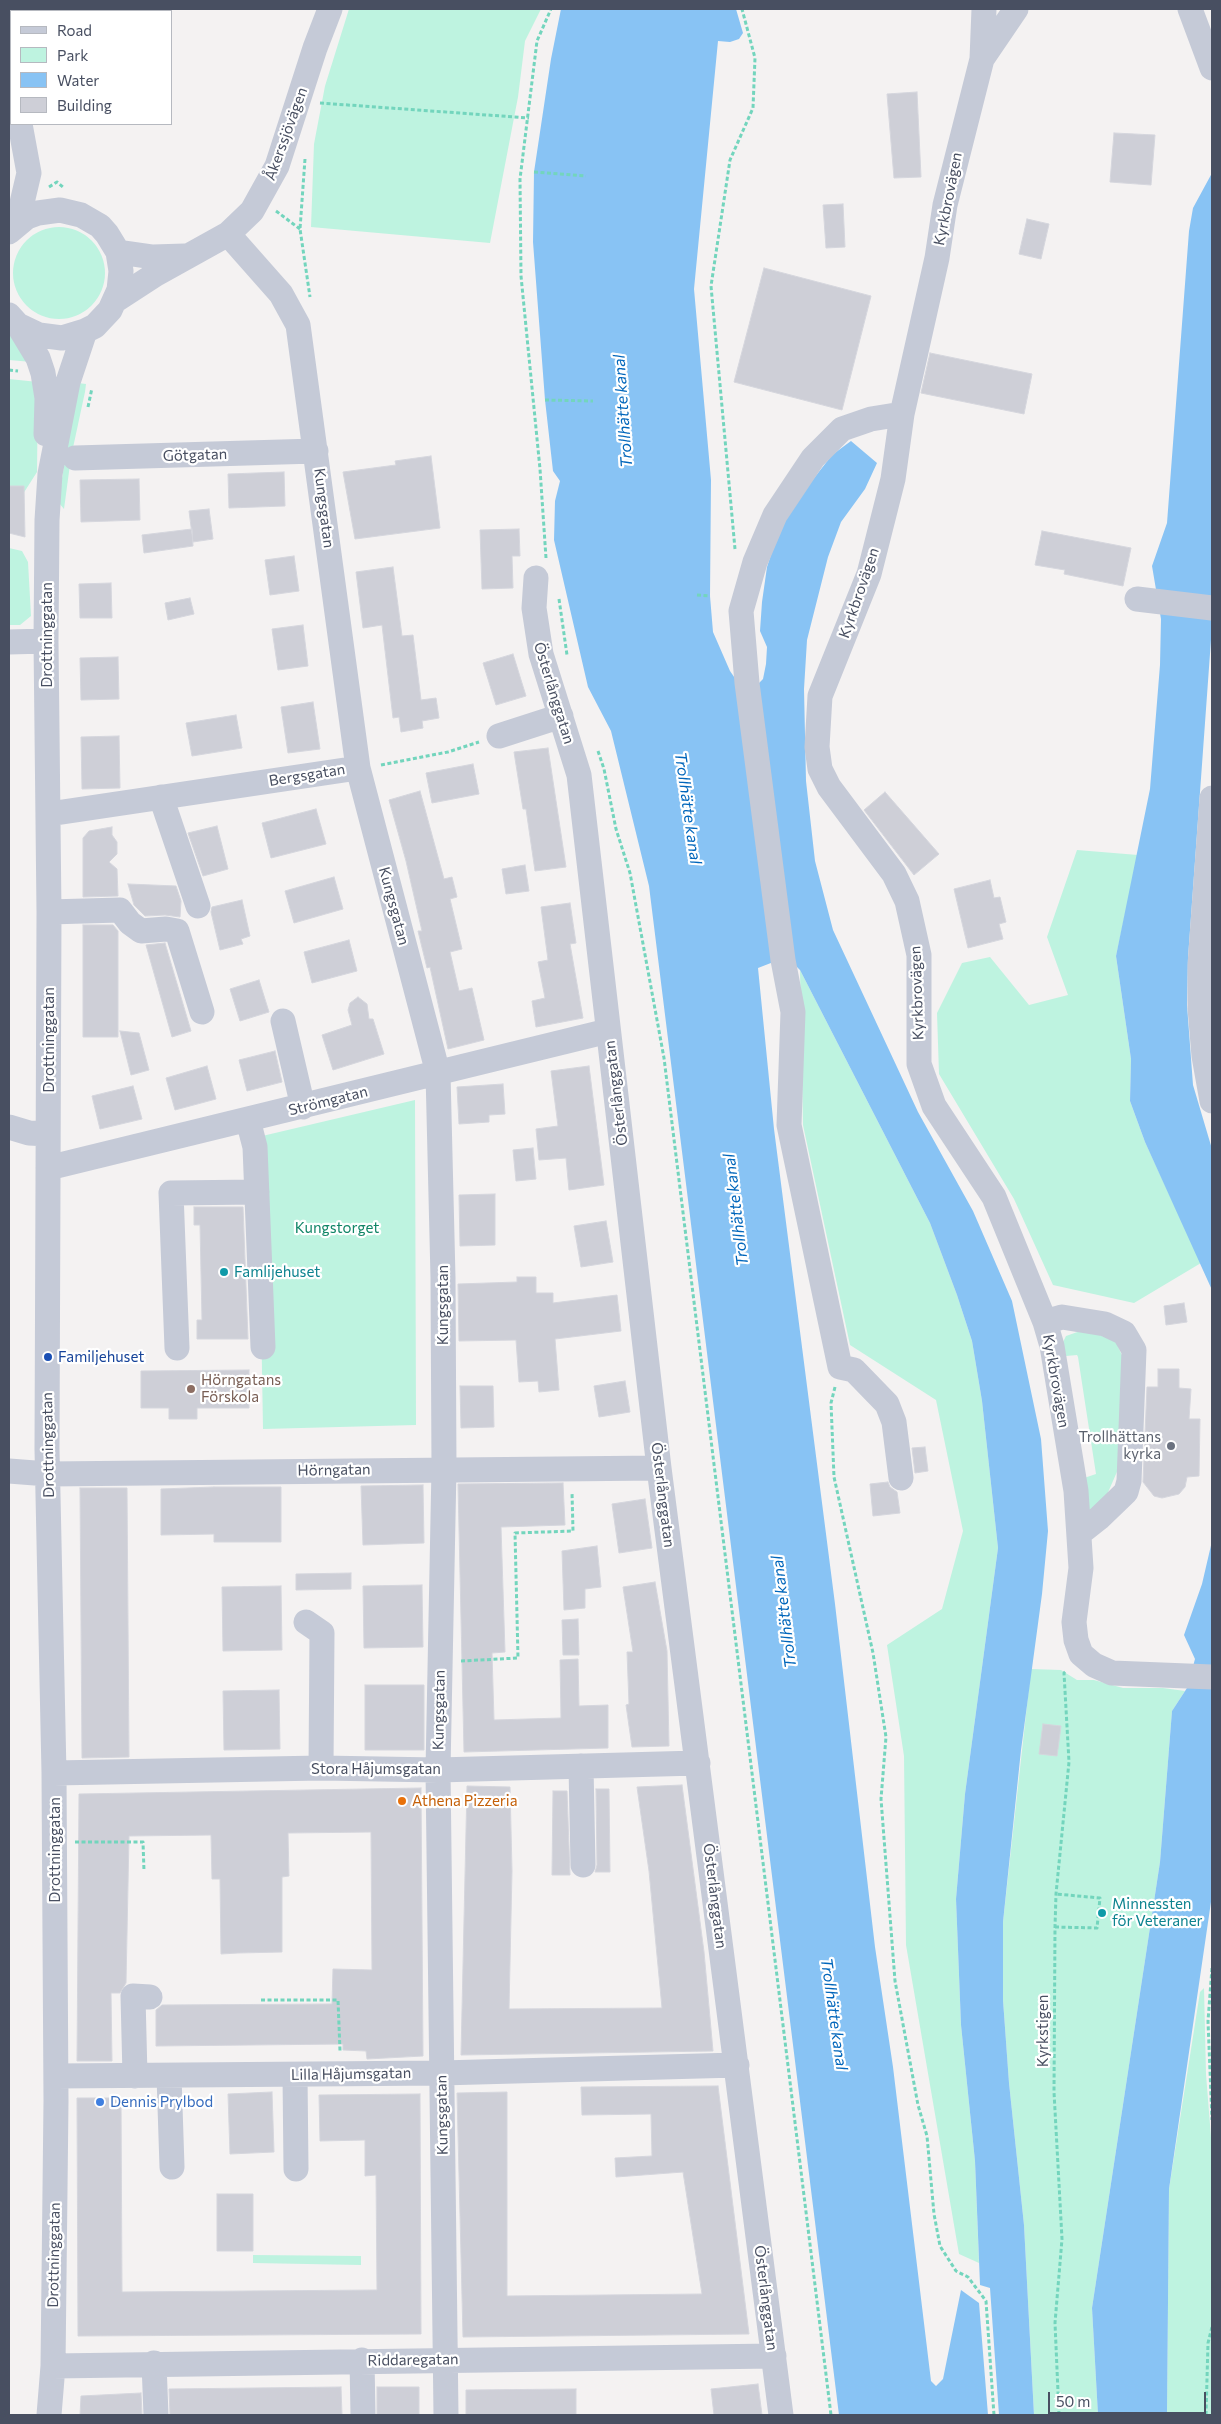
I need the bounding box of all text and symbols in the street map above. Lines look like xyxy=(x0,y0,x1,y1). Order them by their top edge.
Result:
legend xyxy=(10,10,172,125)
text: Road xyxy=(57,21,92,39)
text: Park xyxy=(57,46,88,64)
text: Water xyxy=(57,71,99,89)
street label: Åkerssjövägen xyxy=(261,85,311,183)
text: Building xyxy=(57,96,112,114)
street label: Kyrkbrovägen xyxy=(930,151,966,247)
water label: Trollhätte kanal xyxy=(609,354,637,468)
street label: Götgatan xyxy=(162,445,228,465)
street label: Kungsgatan xyxy=(310,467,338,549)
street label: Kyrkbrovägen xyxy=(835,545,883,641)
street label: Drottninggatan xyxy=(38,582,56,688)
street label: Österlånggatan xyxy=(530,640,578,746)
water label: Trollhätte kanal xyxy=(671,751,705,865)
street label: Bergsgatan xyxy=(268,760,346,790)
street label: Kungsgatan xyxy=(375,865,413,947)
street label: Kyrkbrovägen xyxy=(906,945,928,1041)
street label: Drottninggatan xyxy=(40,987,58,1093)
street label: Österlånggatan xyxy=(601,1039,631,1147)
street label: Strömgatan xyxy=(287,1082,369,1120)
water label: Trollhätte kanal xyxy=(720,1153,752,1267)
park label: Kungstorget xyxy=(295,1219,379,1237)
place label: Famlijehuset xyxy=(234,1263,320,1281)
street label: Kungsgatan xyxy=(434,1265,452,1345)
marker: Famlijehuset xyxy=(218,1266,230,1278)
street label: Kyrkbrovägen xyxy=(1039,1333,1073,1429)
place label: Familjehuset xyxy=(58,1348,144,1366)
marker: Familjehuset xyxy=(42,1351,54,1363)
place label: Hörngatans Förskola xyxy=(201,1371,281,1406)
marker: Hörngatans Förskola xyxy=(185,1383,197,1395)
street label: Drottninggatan xyxy=(38,1392,58,1498)
place label: Trollhättans kyrka xyxy=(1078,1428,1161,1463)
marker: Trollhättans kyrka xyxy=(1165,1440,1177,1452)
street label: Österlånggatan xyxy=(648,1441,678,1549)
street label: Hörngatan xyxy=(297,1460,371,1480)
water label: Trollhätte kanal xyxy=(768,1555,800,1669)
street label: Kungsgatan xyxy=(429,1670,449,1750)
street label: Stora Håjumsgatan xyxy=(311,1760,441,1778)
place label: Athena Pizzeria xyxy=(412,1792,517,1810)
marker: Athena Pizzeria xyxy=(396,1795,408,1807)
street label: Drottninggatan xyxy=(46,1797,64,1903)
street label: Österlånggatan xyxy=(700,1842,730,1950)
place label: Minnessten för Veteraner xyxy=(1112,1895,1203,1930)
marker: Minnessten för Veteraner xyxy=(1096,1907,1108,1919)
water label: Trollhätte kanal xyxy=(817,1957,851,2071)
street label: Kyrkstigen xyxy=(1034,1995,1052,2067)
street label: Lilla Håjumsgatan xyxy=(291,2064,411,2084)
street label: Kungsgatan xyxy=(432,2075,452,2155)
place label: Dennis Prylbod xyxy=(110,2093,213,2111)
marker: Dennis Prylbod xyxy=(94,2096,106,2108)
street label: Drottninggatan xyxy=(44,2202,64,2308)
street label: Österlånggatan xyxy=(751,2244,781,2352)
street label: Riddaregatan xyxy=(367,2350,459,2370)
scale bar xyxy=(1051,2382,1208,2414)
text: 50 m xyxy=(1056,2392,1090,2410)

